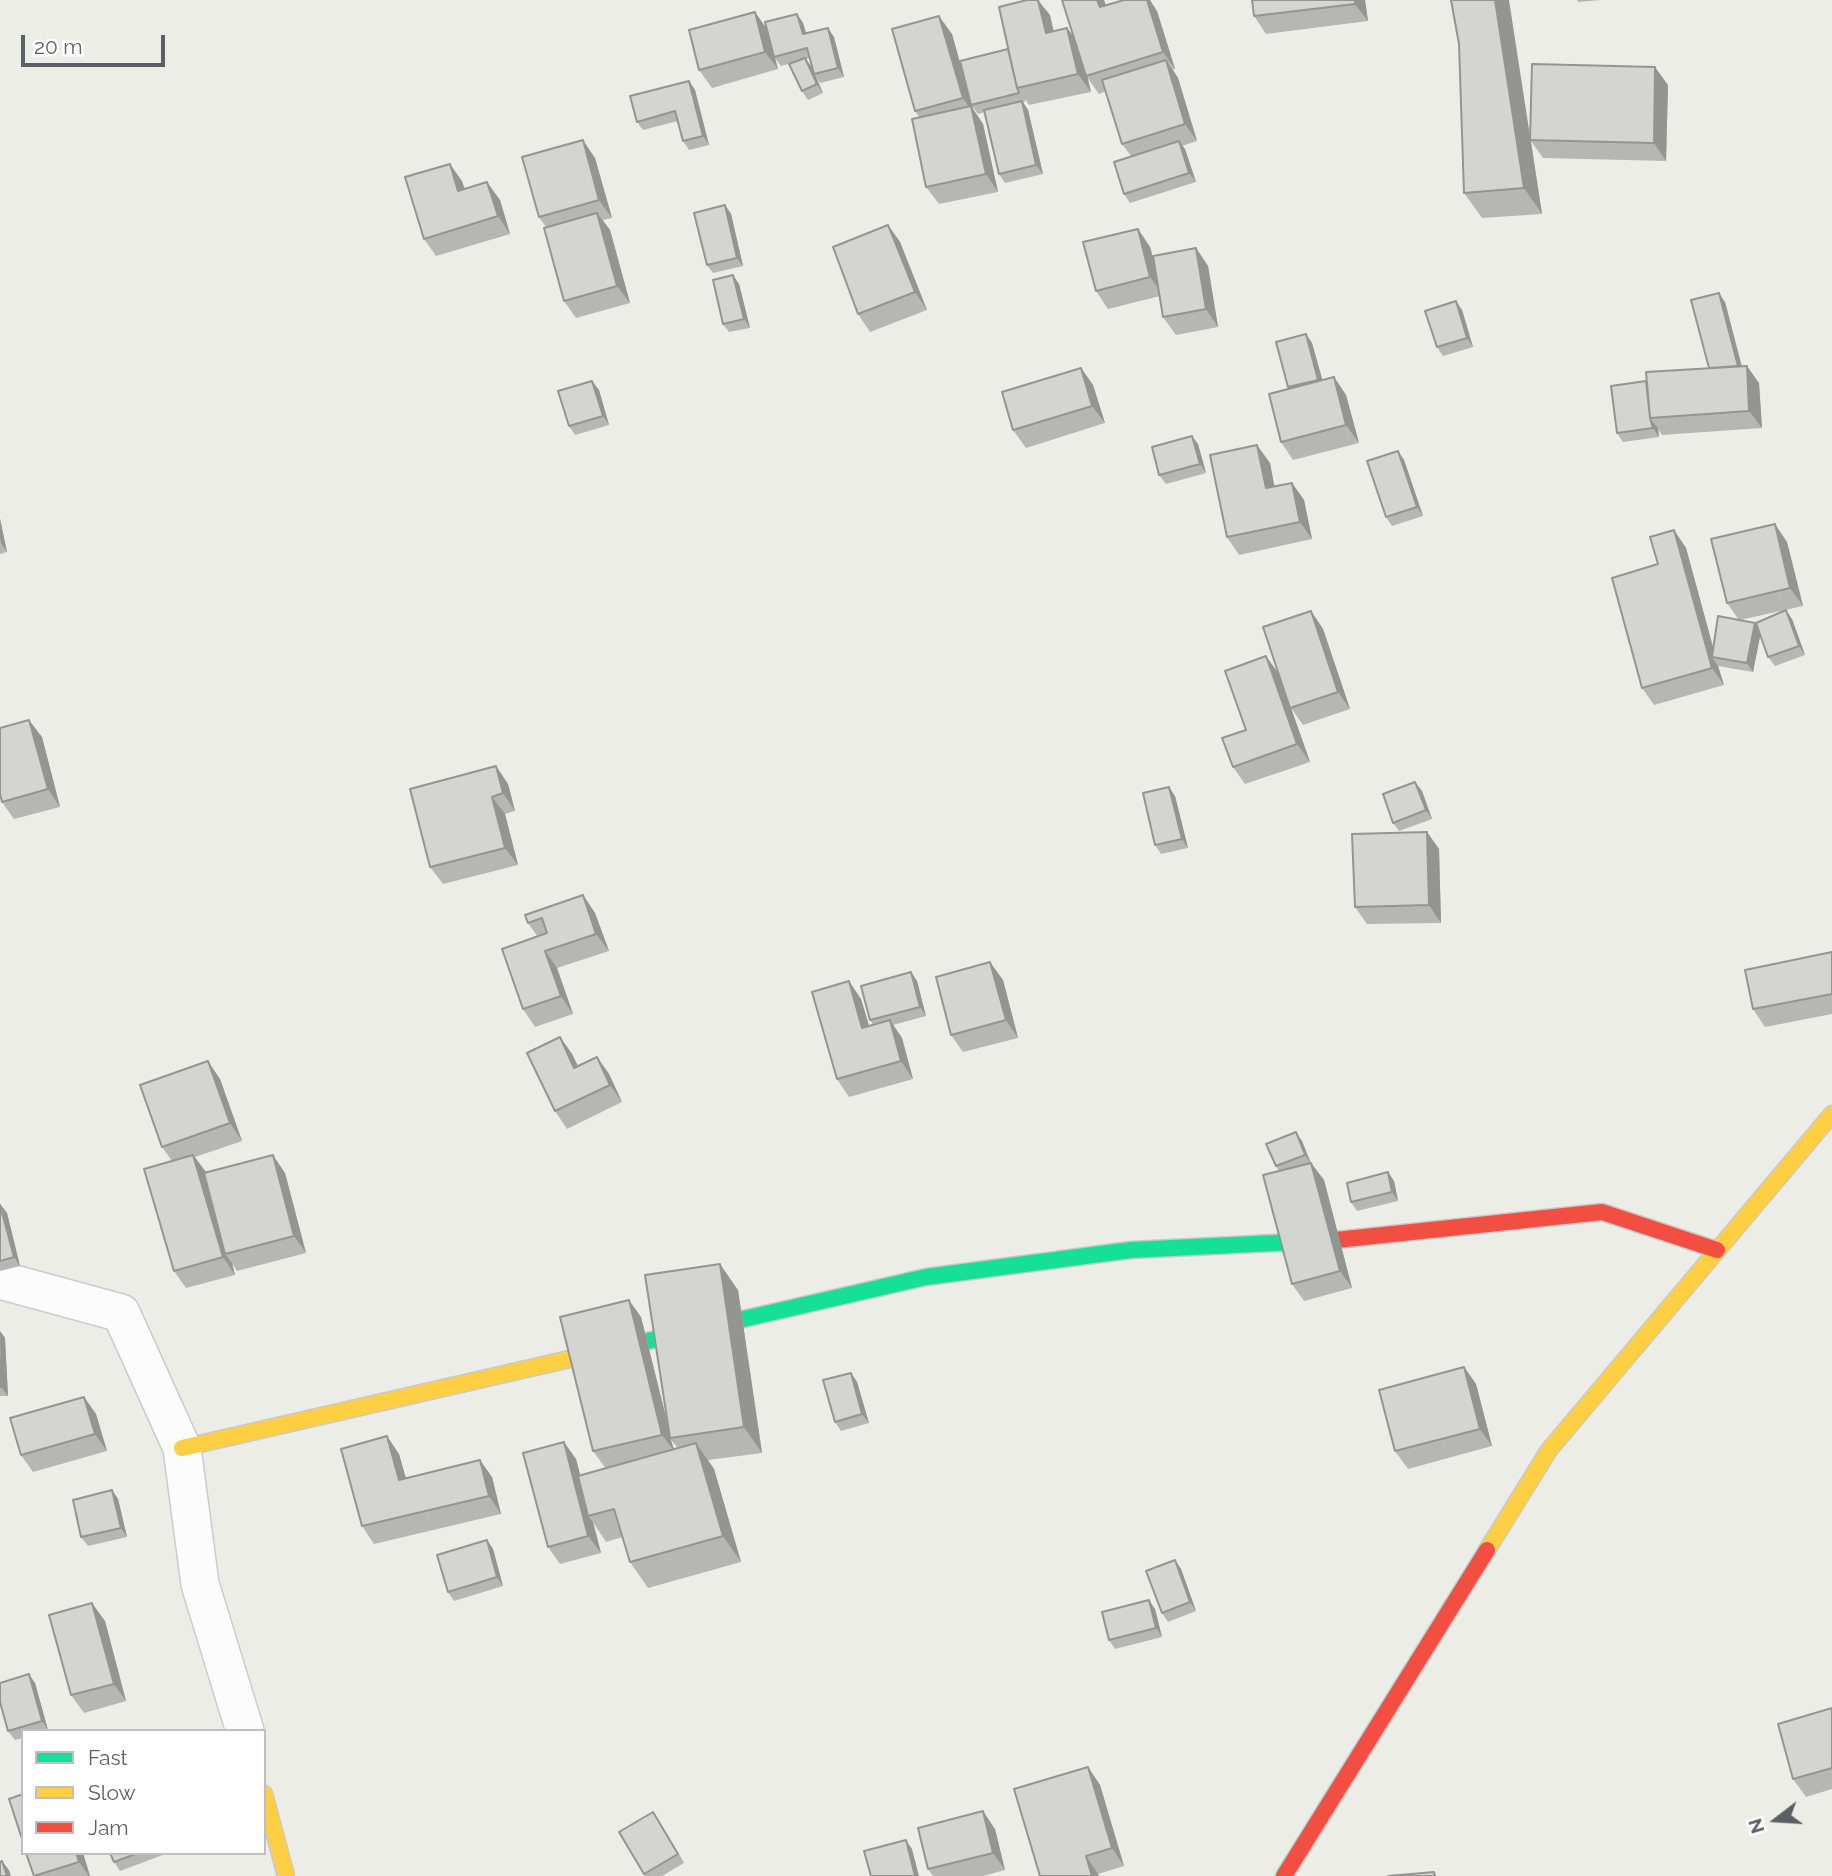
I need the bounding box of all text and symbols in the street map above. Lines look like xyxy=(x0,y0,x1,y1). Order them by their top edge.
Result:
scale bar xyxy=(24,21,168,65)
text: 20 m xyxy=(34,34,82,59)
legend xyxy=(21,1729,266,1855)
text: Fast xyxy=(88,1745,128,1770)
text: Slow xyxy=(88,1780,136,1805)
north arrow xyxy=(1741,1785,1811,1855)
text: Jam xyxy=(88,1815,129,1840)
text: N xyxy=(1743,1816,1769,1836)

